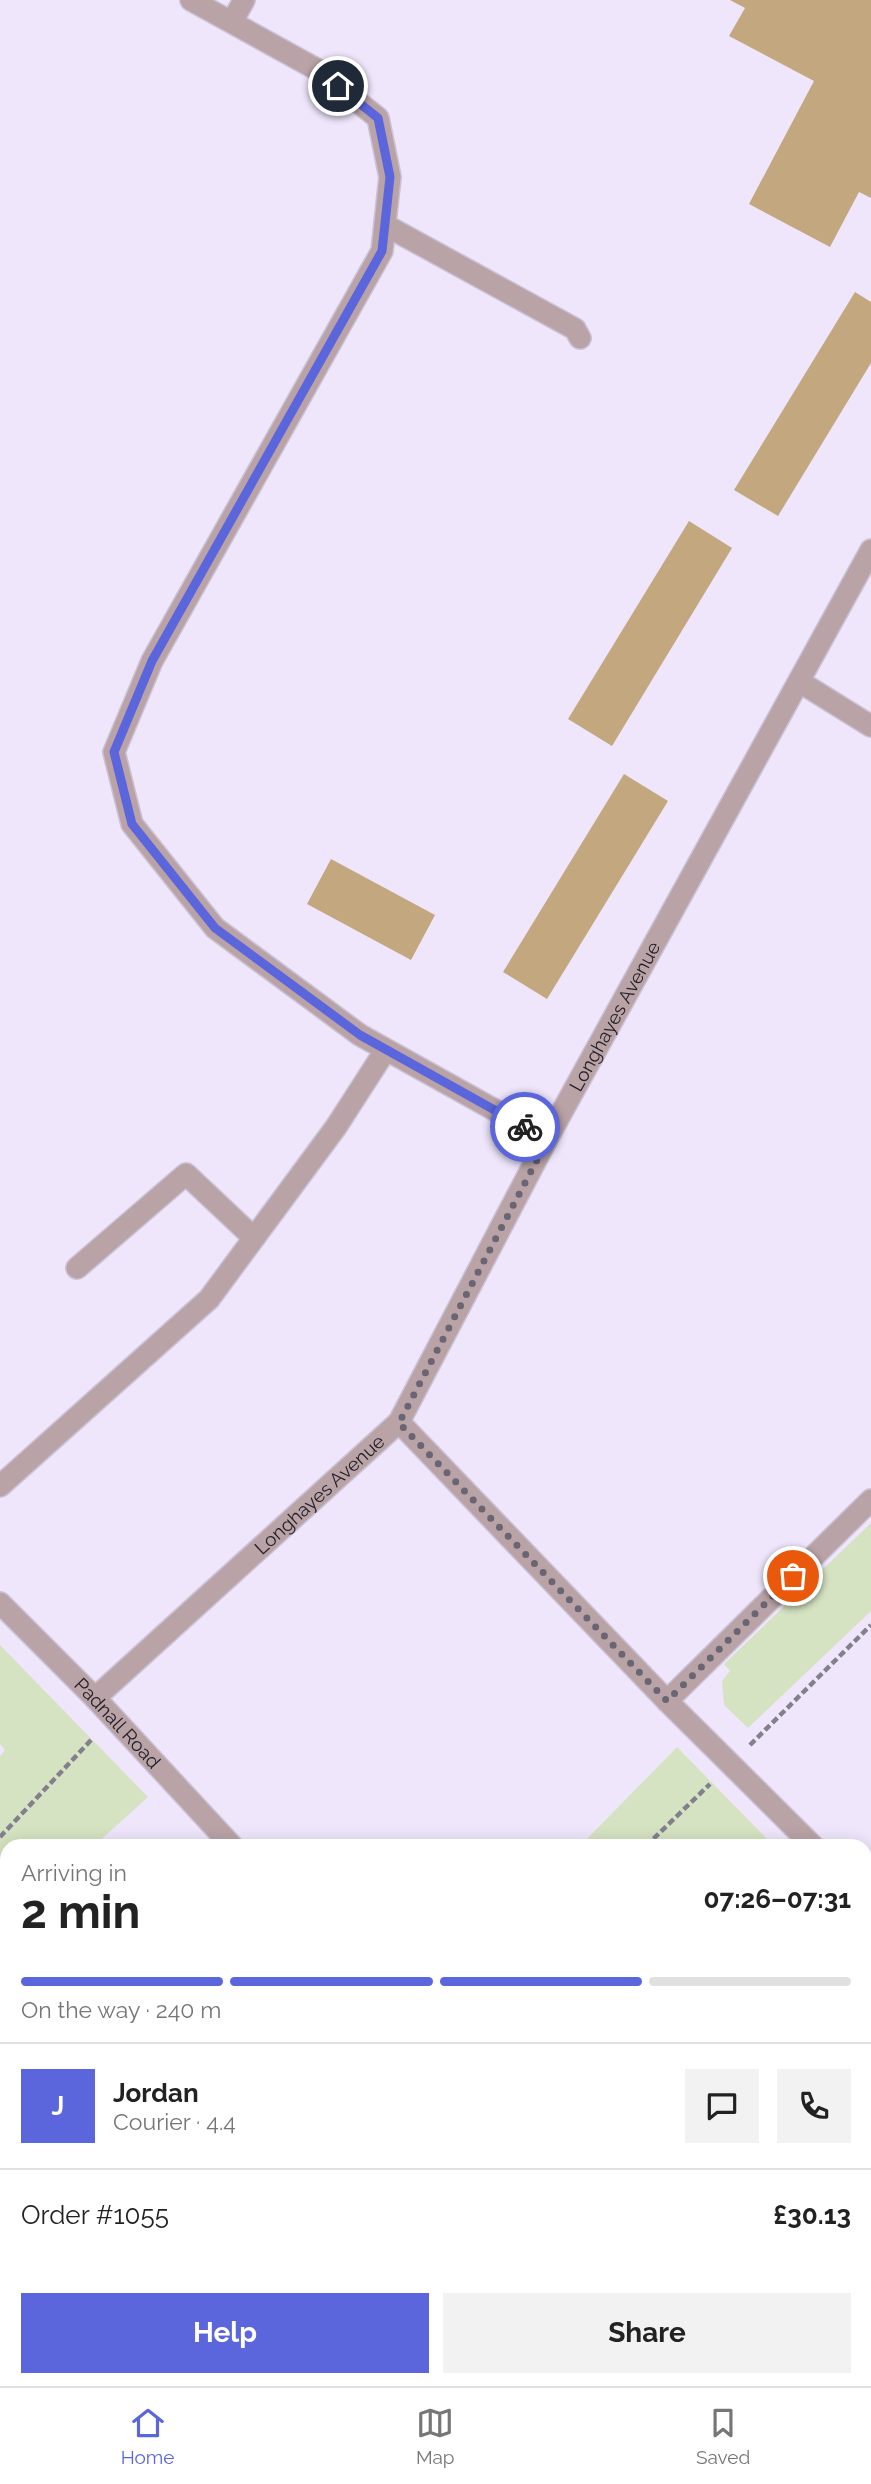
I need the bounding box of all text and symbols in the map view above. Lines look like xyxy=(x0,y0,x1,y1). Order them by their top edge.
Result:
pin xyxy=(308,56,368,116)
icon: home xyxy=(319,67,357,105)
street label: Longhayes Avenue xyxy=(565,938,664,1095)
courier xyxy=(490,1092,560,1162)
icon: bike xyxy=(506,1108,544,1146)
street label: Longhayes Avenue xyxy=(250,1430,389,1559)
pin xyxy=(763,1546,823,1606)
icon: bag xyxy=(774,1557,812,1595)
street label: Padnall Road xyxy=(70,1673,165,1773)
text: Arriving in xyxy=(21,1859,127,1886)
text: 07:26–07:31 xyxy=(704,1884,851,1914)
text: 2 min xyxy=(21,1885,140,1939)
text: On the way · 240 m xyxy=(21,1996,221,2023)
button: chat xyxy=(685,2069,759,2143)
button: phone xyxy=(777,2069,851,2143)
text: Jordan xyxy=(113,2078,199,2108)
text: J xyxy=(52,2091,64,2121)
text: Courier · 4.4 xyxy=(113,2108,236,2135)
text: Order #1055 xyxy=(21,2200,169,2230)
text: £30.13 xyxy=(773,2200,851,2230)
button: Help xyxy=(21,2293,429,2373)
button: Share xyxy=(443,2293,851,2373)
tab: Home xyxy=(121,2404,174,2468)
tab: Map xyxy=(416,2404,455,2468)
tab: Saved xyxy=(696,2404,750,2468)

